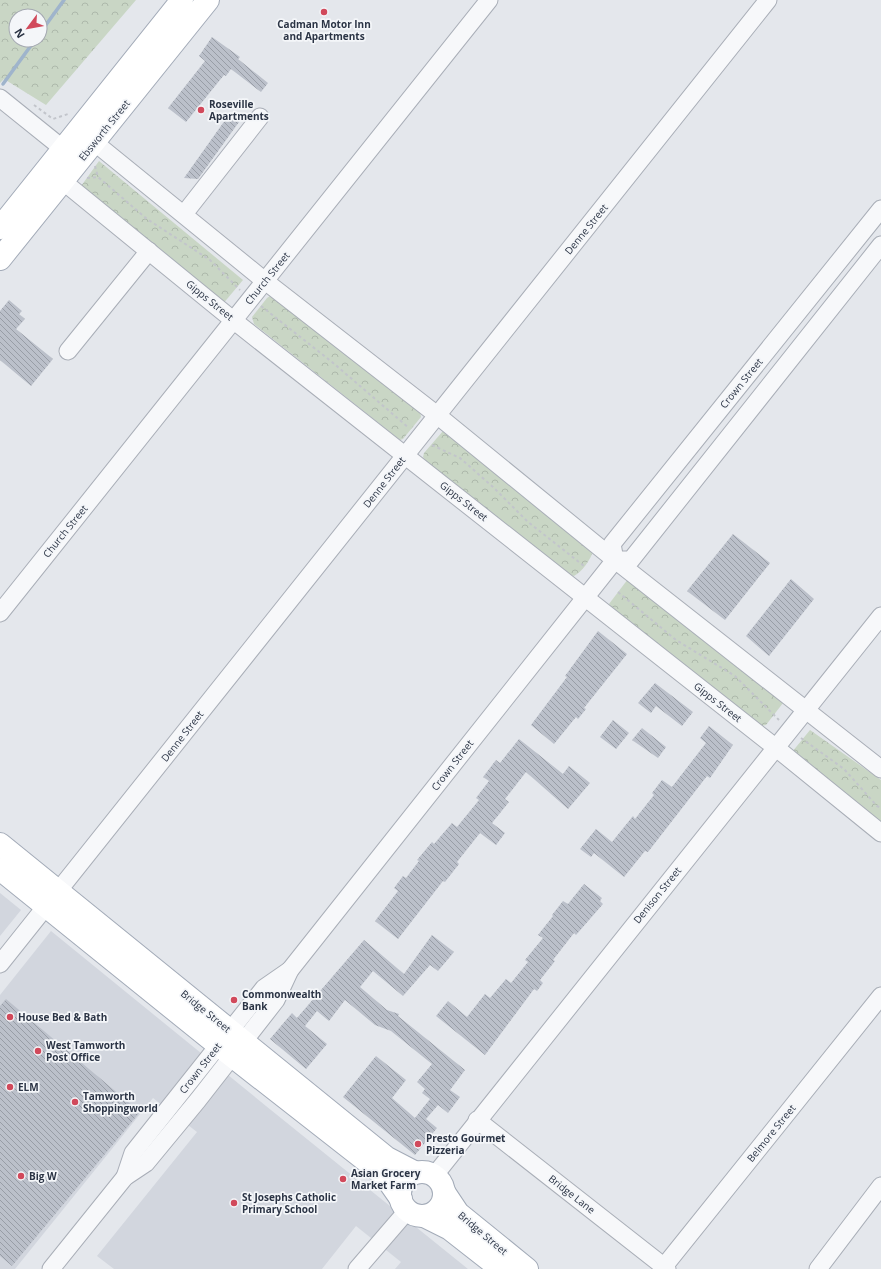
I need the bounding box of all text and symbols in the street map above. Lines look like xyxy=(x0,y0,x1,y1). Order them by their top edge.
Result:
marker: Cadman Motor Inn and Apartments xyxy=(319,7,329,17)
north arrow xyxy=(8,8,48,48)
place label: Cadman Motor Inn and Apartments xyxy=(277,17,371,43)
text: N xyxy=(10,26,28,41)
street label: Ebsworth Street xyxy=(75,96,133,163)
place label: Roseville Apartments xyxy=(209,97,269,123)
marker: Roseville Apartments xyxy=(196,105,206,115)
street label: Denne Street xyxy=(561,200,611,257)
street label: Church Street xyxy=(241,248,293,307)
street label: Gipps Street xyxy=(183,277,237,324)
street label: Crown Street xyxy=(716,355,766,411)
street label: Denne Street xyxy=(360,453,409,510)
street label: Gipps Street xyxy=(437,478,491,524)
street label: Church Street xyxy=(39,501,91,560)
street label: Gipps Street xyxy=(691,679,745,725)
street label: Denne Street xyxy=(158,707,207,764)
street label: Crown Street xyxy=(428,736,477,793)
street label: Denison Street xyxy=(630,863,684,926)
street label: Bridge Street xyxy=(178,986,234,1036)
place label: Commonwealth Bank xyxy=(242,987,321,1013)
marker: Commonwealth Bank xyxy=(229,995,239,1005)
place label: House Bed & Bath xyxy=(18,1010,107,1024)
marker: House Bed & Bath xyxy=(5,1012,15,1022)
place label: West Tamworth Post Office xyxy=(46,1038,125,1064)
street label: Crown Street xyxy=(176,1039,225,1096)
marker: West Tamworth Post Office xyxy=(33,1046,43,1056)
place label: ELM xyxy=(18,1080,39,1094)
marker: ELM xyxy=(5,1082,15,1092)
place label: Tamworth Shoppingworld xyxy=(83,1089,158,1115)
marker: Tamworth Shoppingworld xyxy=(70,1097,80,1107)
street label: Belmore Street xyxy=(743,1101,799,1165)
place label: Presto Gourmet Pizzeria xyxy=(426,1131,506,1157)
marker: Presto Gourmet Pizzeria xyxy=(413,1139,423,1149)
place label: Asian Grocery Market Farm xyxy=(351,1166,421,1192)
place label: Big W xyxy=(29,1169,57,1183)
marker: Big W xyxy=(16,1171,26,1181)
street label: Bridge Lane xyxy=(546,1171,598,1217)
marker: Asian Grocery Market Farm xyxy=(338,1174,348,1184)
place label: St Josephs Catholic Primary School xyxy=(242,1190,336,1216)
marker: St Josephs Catholic Primary School xyxy=(229,1198,239,1208)
street label: Bridge Street xyxy=(455,1208,511,1258)

